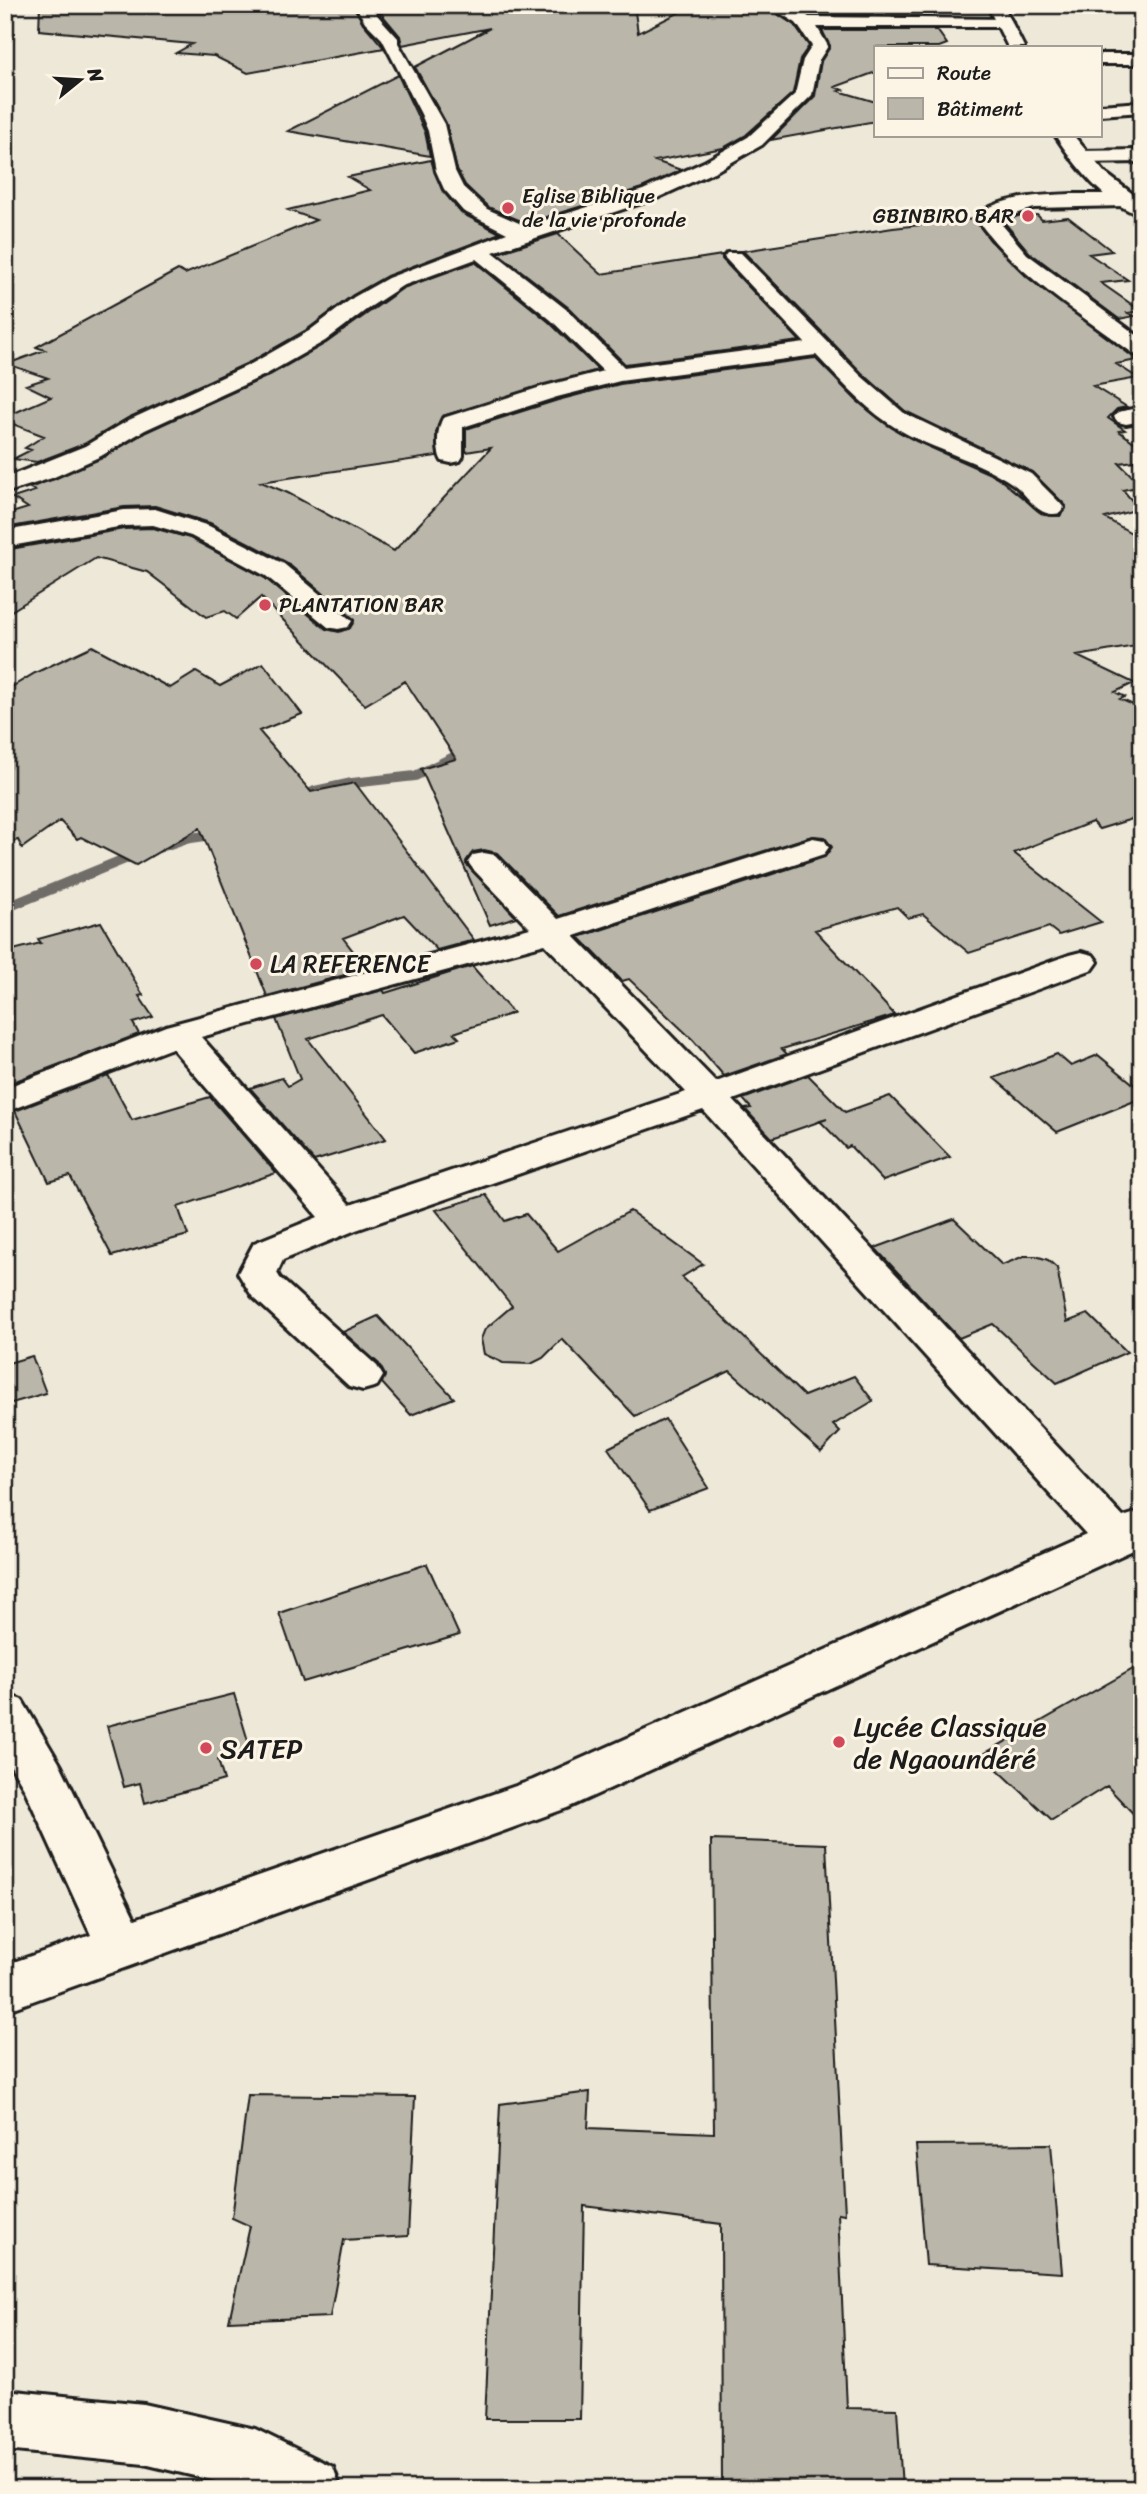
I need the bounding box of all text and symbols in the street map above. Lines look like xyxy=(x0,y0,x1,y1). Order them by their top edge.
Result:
north arrow xyxy=(46,46,116,116)
legend xyxy=(874,46,1102,136)
text: Route xyxy=(937,54,991,92)
text: N xyxy=(78,63,114,87)
text: Bâtiment xyxy=(937,90,1023,128)
place label: Eglise Biblique de la vie profonde xyxy=(522,177,686,239)
place label: GBINBIRO BAR xyxy=(873,197,1014,235)
marker: Eglise Biblique de la vie profonde xyxy=(500,200,516,216)
marker: GBINBIRO BAR xyxy=(1020,208,1036,224)
place label: PLANTATION BAR xyxy=(279,586,444,624)
marker: PLANTATION BAR xyxy=(257,597,273,613)
place label: LA REFERENCE xyxy=(270,943,431,985)
marker: LA REFERENCE xyxy=(248,956,264,972)
place label: Lycée Classique de Ngaoundéré xyxy=(853,1702,1047,1783)
place label: SATEP xyxy=(220,1724,302,1773)
marker: Lycée Classique de Ngaoundéré xyxy=(831,1734,847,1750)
marker: SATEP xyxy=(198,1740,214,1756)

